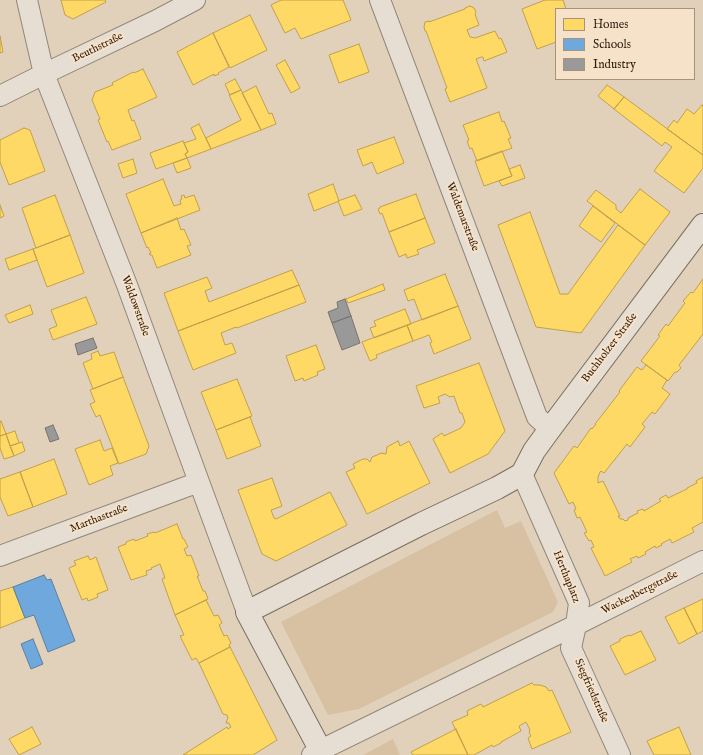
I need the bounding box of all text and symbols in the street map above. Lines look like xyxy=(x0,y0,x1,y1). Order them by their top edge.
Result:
legend xyxy=(555,8,695,80)
text: Homes xyxy=(593,17,629,32)
street label: Beuthstraße xyxy=(70,30,126,66)
text: Schools xyxy=(593,37,631,52)
text: Industry xyxy=(593,57,636,72)
street label: Waldemarstraße xyxy=(443,181,481,253)
street label: Waldowstraße xyxy=(118,274,152,338)
street label: Buchholzer Straße xyxy=(580,311,640,385)
street label: Marthastraße xyxy=(68,502,130,536)
street label: Herthaplatz xyxy=(550,549,582,605)
street label: Wackenbergstraße xyxy=(600,568,680,618)
street label: Siegfriedstraße xyxy=(571,657,611,725)

